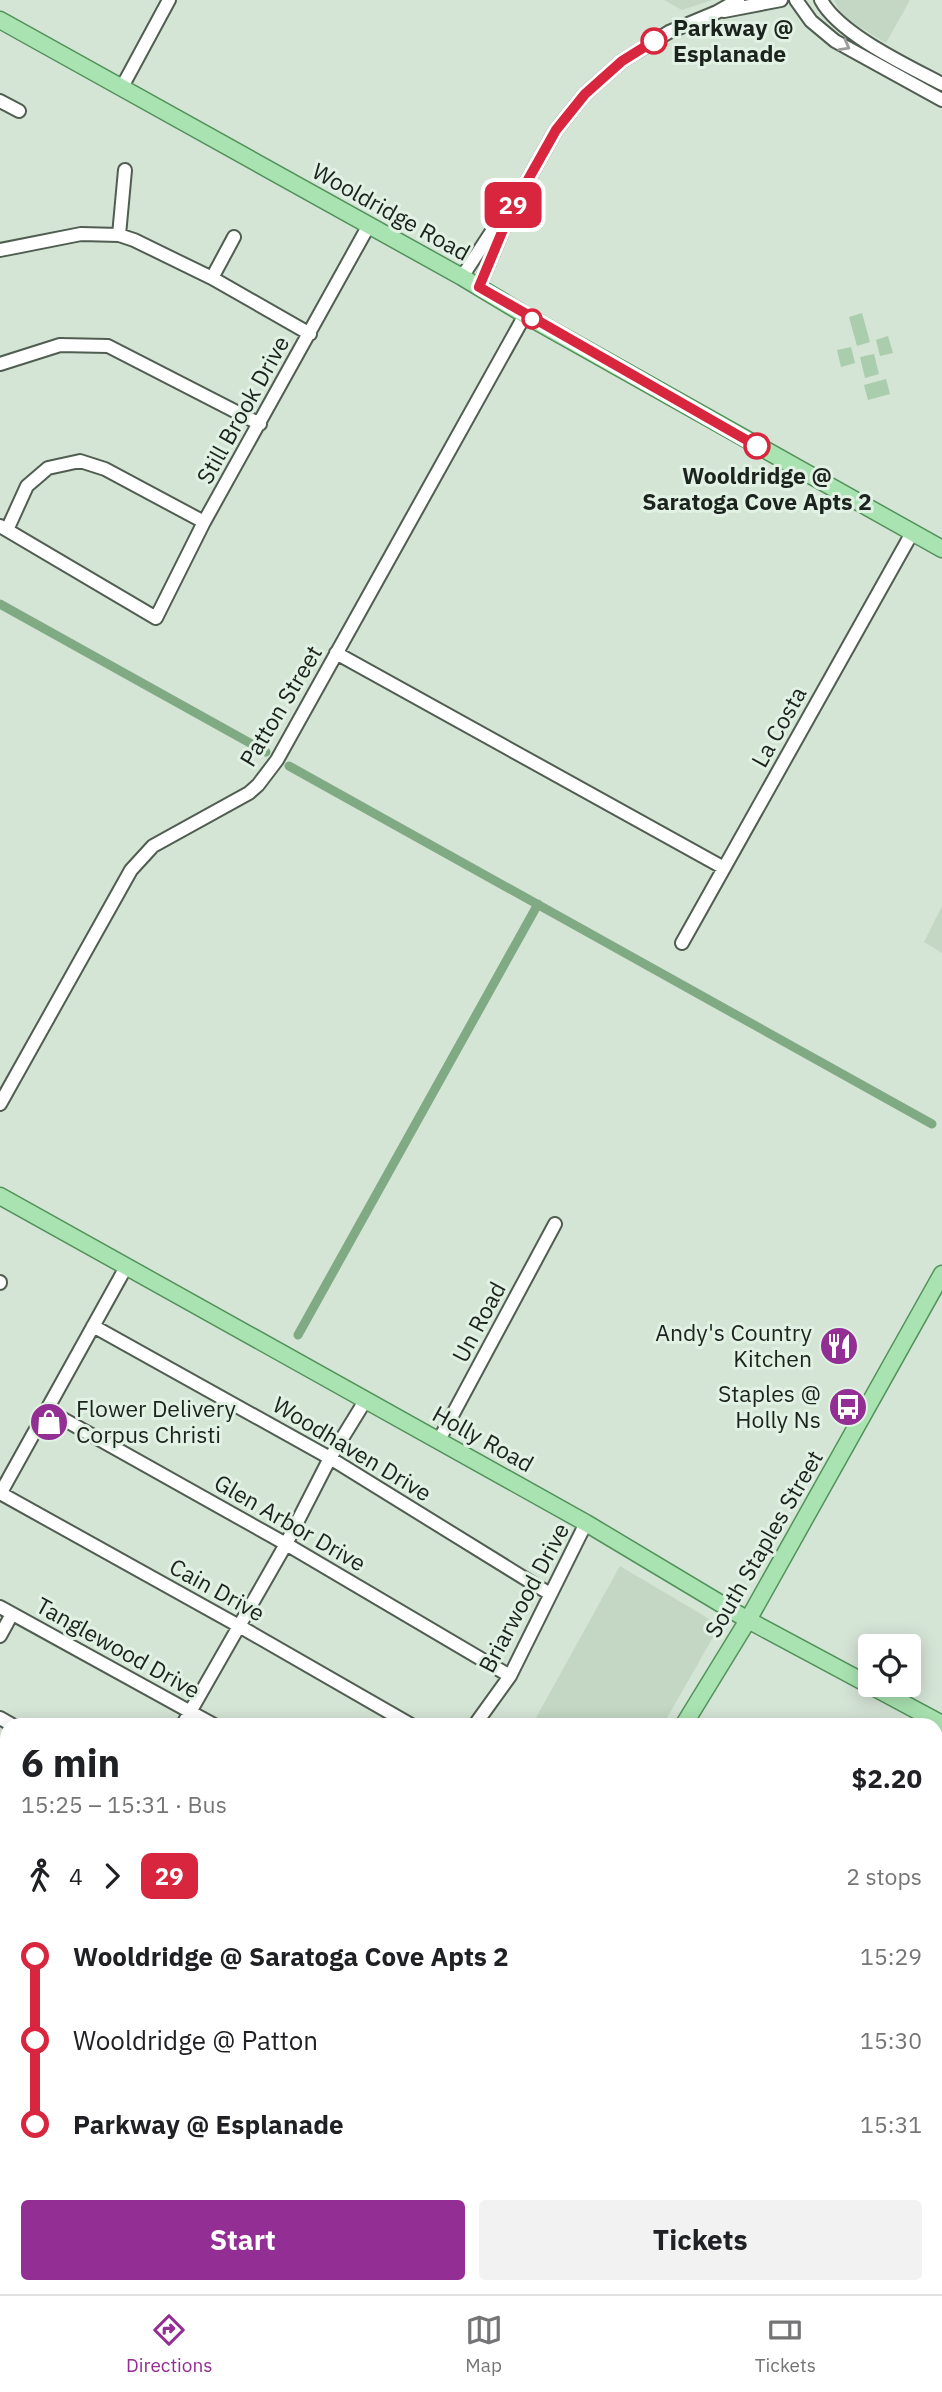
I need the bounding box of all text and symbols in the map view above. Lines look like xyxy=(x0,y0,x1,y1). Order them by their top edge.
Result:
place label: Parkway @ Esplanade xyxy=(673,12,794,68)
marker: Parkway @ Esplanade xyxy=(641,28,667,54)
one-way arrow xyxy=(838,38,850,51)
street label: Wooldridge Road xyxy=(307,155,476,267)
line badge: 29 xyxy=(482,182,544,228)
text: 29 xyxy=(499,189,527,221)
unlabelled marker xyxy=(522,309,542,329)
street label: Still Brook Drive xyxy=(189,330,295,489)
marker: Wooldridge @ Saratoga Cove Apts 2 xyxy=(744,433,770,459)
place label: Wooldridge @ Saratoga Cove Apts 2 xyxy=(642,460,872,516)
street label: Patton Street xyxy=(232,639,328,772)
street label: La Costa xyxy=(744,681,813,772)
street label: Un Road xyxy=(444,1276,512,1367)
place label: Andy's Country Kitchen xyxy=(655,1317,813,1373)
restaurant icon: Andy's Country Kitchen xyxy=(818,1325,860,1367)
place label: Staples @ Holly Ns xyxy=(718,1378,821,1434)
bus stop icon: Staples @ Holly Ns xyxy=(827,1386,869,1428)
street label: Woodhaven Drive xyxy=(268,1389,437,1507)
place label: Flower Delivery Corpus Christi xyxy=(76,1393,236,1449)
street label: Holly Road xyxy=(428,1398,539,1478)
shop icon: Flower Delivery Corpus Christi xyxy=(28,1401,70,1443)
street label: South Staples Street xyxy=(697,1444,829,1643)
street label: Glen Arbor Drive xyxy=(209,1467,372,1578)
street label: Briarwood Drive xyxy=(471,1517,575,1678)
street label: Cain Drive xyxy=(165,1551,270,1628)
street label: Tanglewood Drive xyxy=(31,1590,206,1705)
map controls xyxy=(858,1634,921,1697)
button: locate xyxy=(858,1634,921,1697)
text: 6 min xyxy=(21,1738,120,1787)
text: $2.20 xyxy=(852,1761,922,1795)
text: 15:25 – 15:31 · Bus xyxy=(21,1789,227,1819)
icon: walk xyxy=(21,1857,59,1895)
icon: forward xyxy=(93,1857,131,1895)
text: 29 xyxy=(155,1860,184,1892)
text: 4 xyxy=(69,1861,83,1891)
text: 2 stops xyxy=(846,1861,922,1891)
text: Wooldridge @ Saratoga Cove Apts 2 xyxy=(73,1939,509,1973)
text: 15:29 xyxy=(860,1941,922,1971)
text: Wooldridge @ Patton xyxy=(73,2023,318,2057)
text: 15:30 xyxy=(860,2025,922,2055)
text: Parkway @ Esplanade xyxy=(73,2107,344,2141)
text: 15:31 xyxy=(860,2109,922,2139)
button: Start xyxy=(21,2200,465,2280)
button: Tickets xyxy=(479,2200,922,2280)
tab: Directions xyxy=(126,2311,213,2377)
tab: Map xyxy=(465,2311,503,2377)
tab: Tickets xyxy=(755,2311,816,2377)

